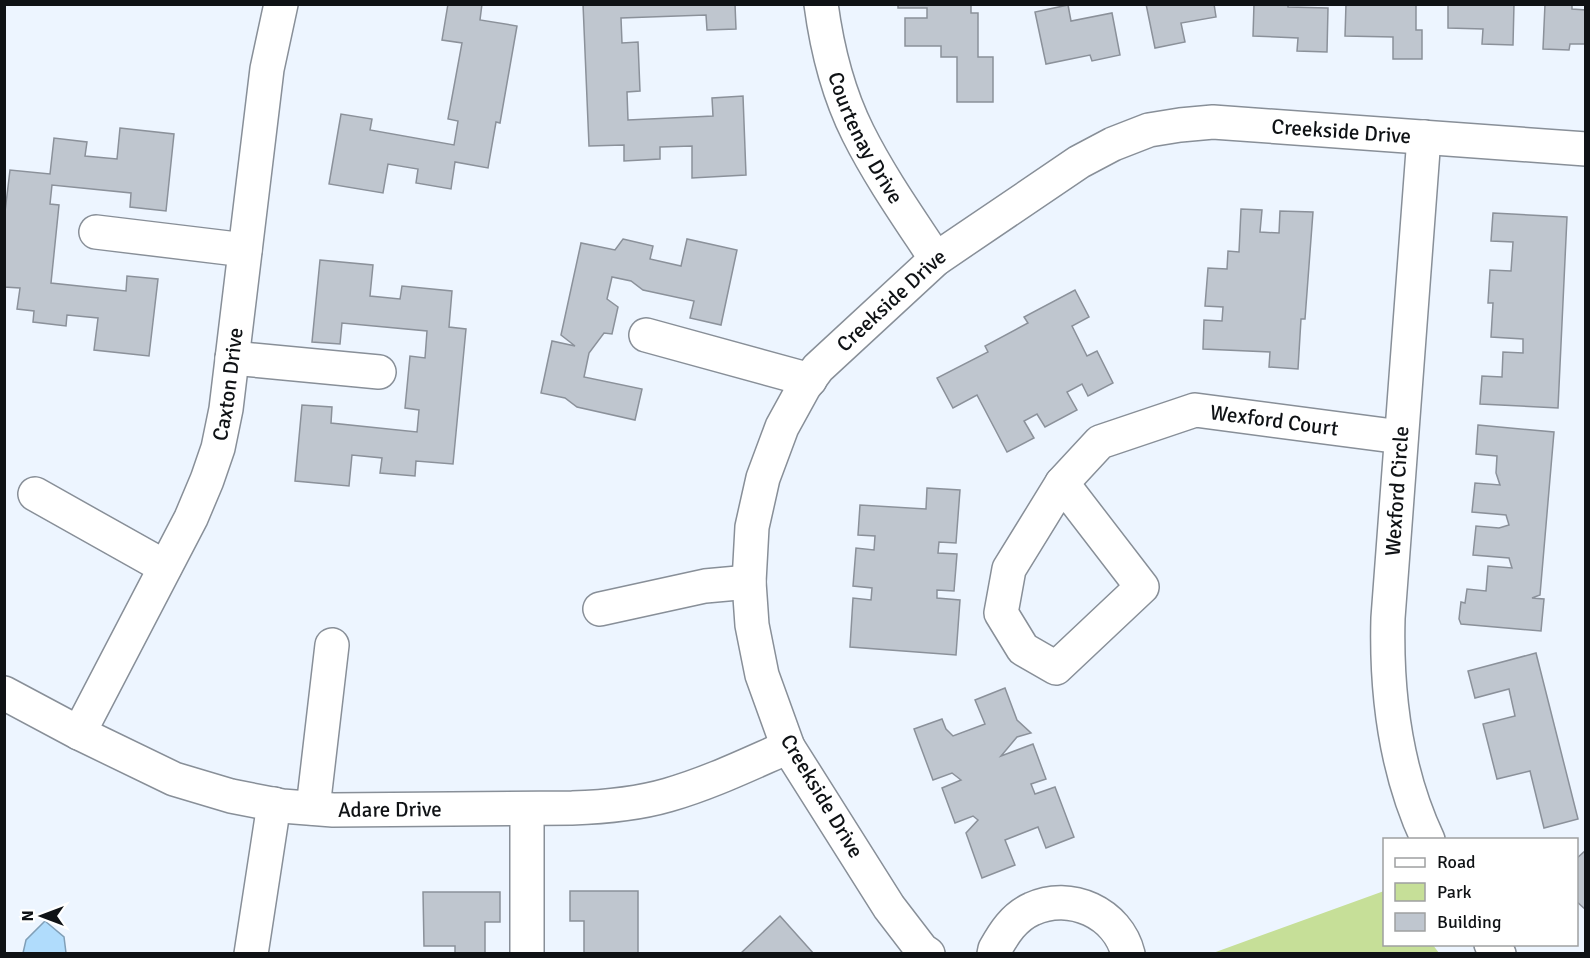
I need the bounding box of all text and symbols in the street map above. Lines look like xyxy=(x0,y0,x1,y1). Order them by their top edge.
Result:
street label: Courtenay Drive xyxy=(822,69,909,208)
street label: Creekside Drive xyxy=(1271,113,1412,149)
street label: Creekside Drive xyxy=(831,243,951,357)
street label: Caxton Drive xyxy=(207,326,249,443)
street label: Wexford Court xyxy=(1209,399,1340,442)
street label: Wexford Circle xyxy=(1379,425,1415,557)
street label: Creekside Drive xyxy=(775,729,869,863)
street label: Adare Drive xyxy=(338,796,442,823)
legend xyxy=(1383,838,1578,946)
text: Road xyxy=(1437,851,1476,873)
text: Park xyxy=(1437,881,1472,903)
north arrow xyxy=(12,886,72,946)
text: N xyxy=(18,910,38,922)
text: Building xyxy=(1437,911,1501,933)

